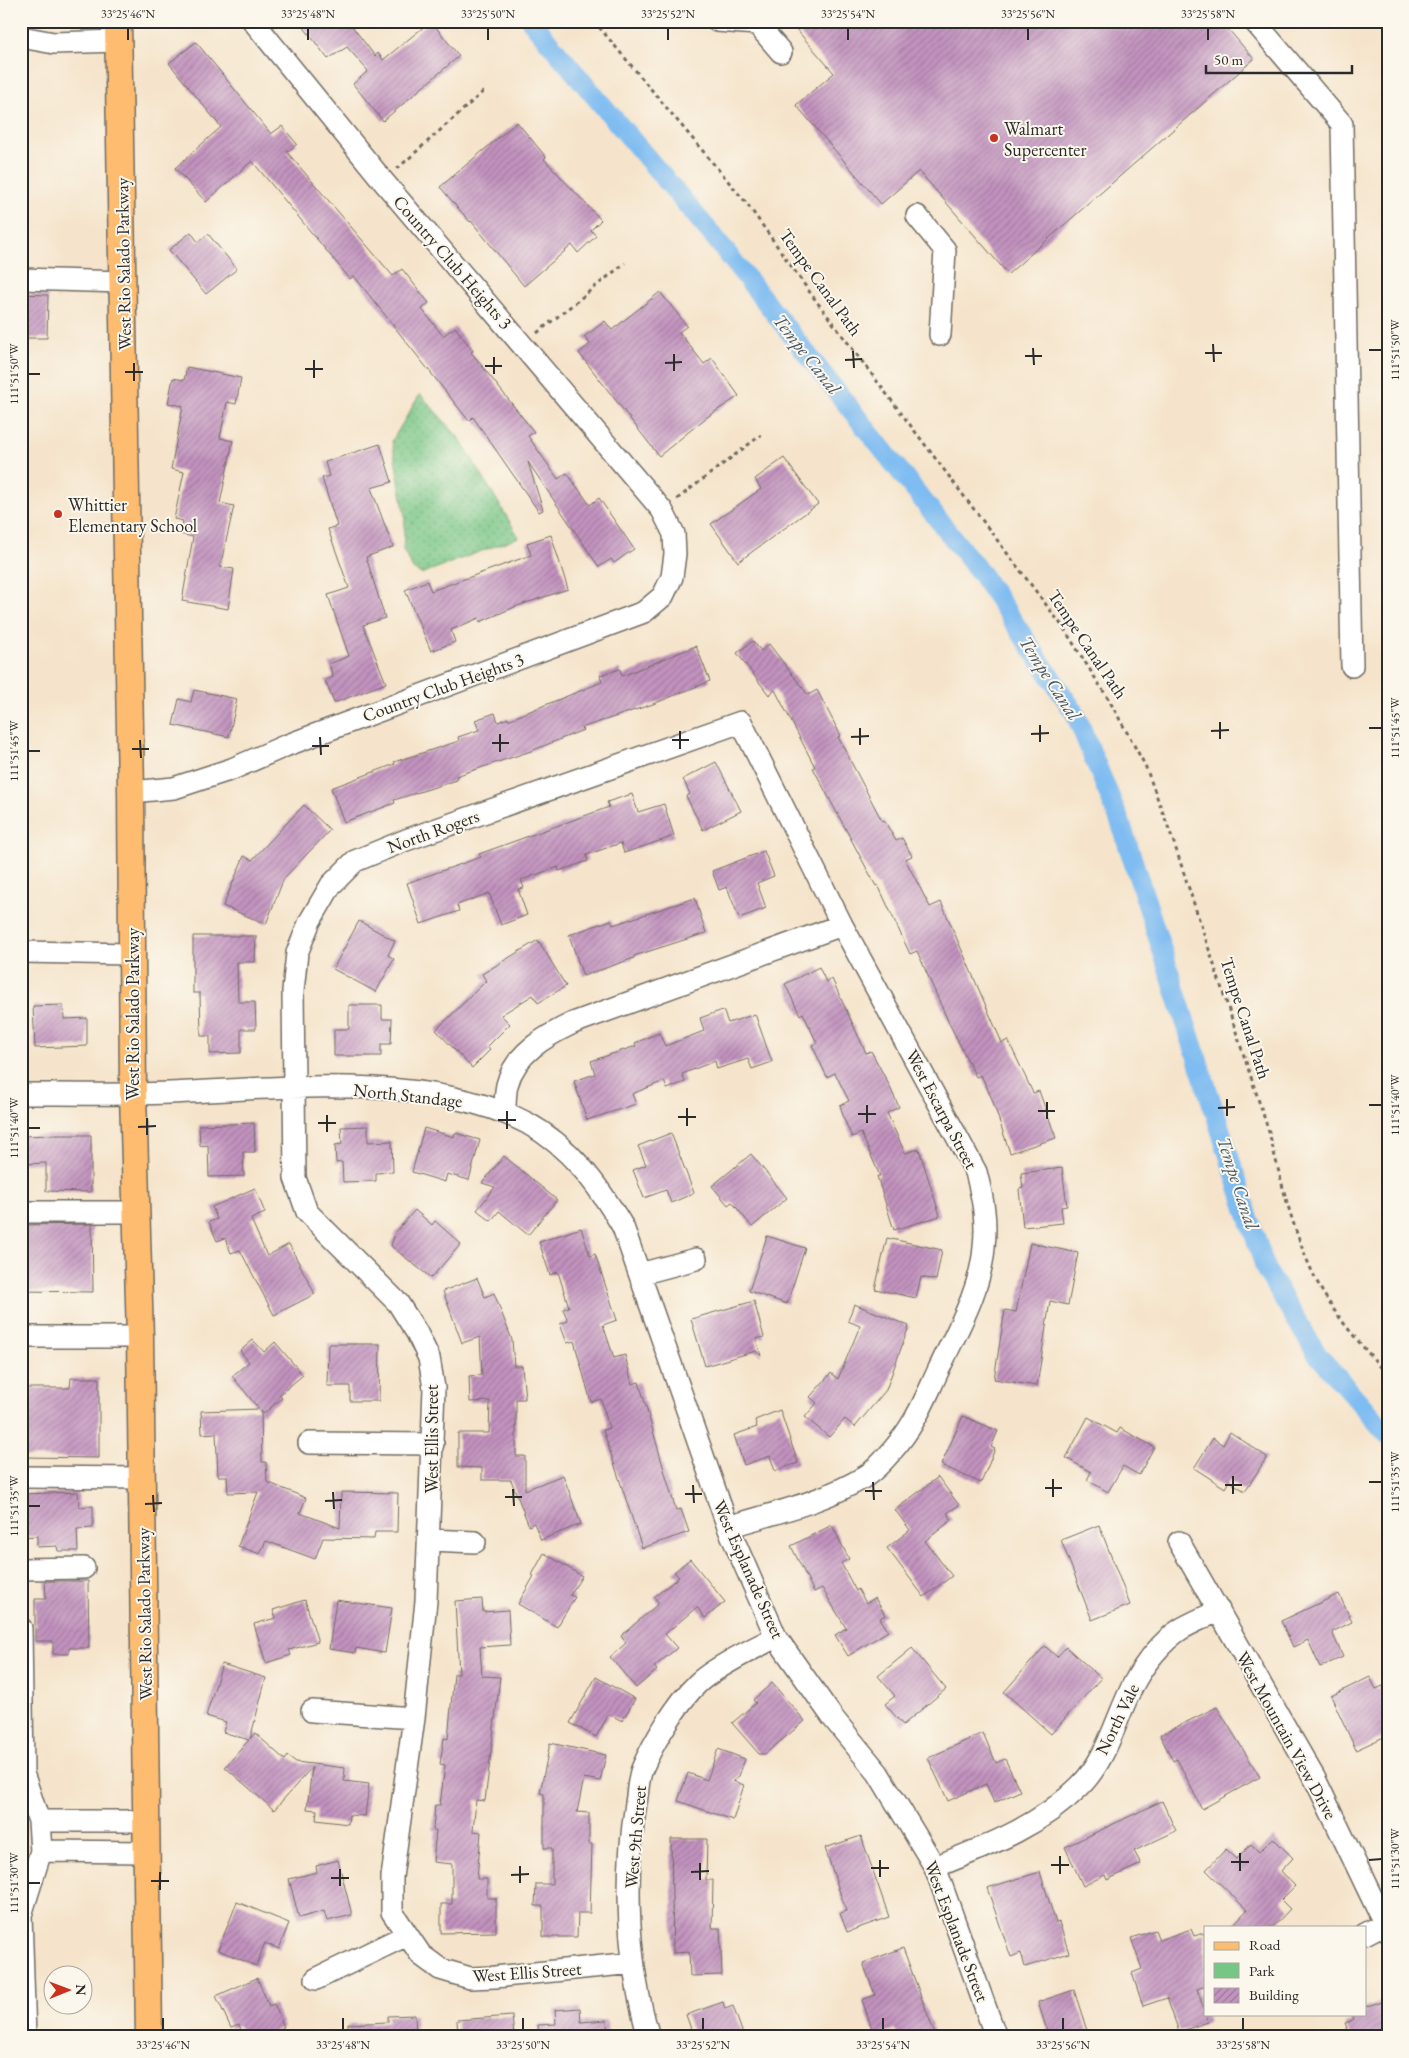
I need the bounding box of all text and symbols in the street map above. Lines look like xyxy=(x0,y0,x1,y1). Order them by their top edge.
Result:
text: 33°25'46"N xyxy=(101,6,155,22)
text: 33°25'48"N xyxy=(281,6,335,22)
text: 33°25'50"N xyxy=(461,6,515,22)
text: 33°25'52"N xyxy=(641,6,695,22)
text: 33°25'54"N xyxy=(821,6,875,22)
text: 33°25'56"N xyxy=(1001,6,1055,22)
text: 33°25'58"N xyxy=(1181,6,1235,22)
scale bar xyxy=(1206,42,1353,74)
text: 50 m xyxy=(1214,50,1243,69)
place label: Walmart Supercenter xyxy=(1004,117,1086,161)
marker: Walmart Supercenter xyxy=(988,132,1000,144)
street label: West Rio Salado Parkway xyxy=(110,177,136,351)
street label: Country Club Heights 3 xyxy=(389,190,517,334)
street label: Tempe Canal Path xyxy=(774,224,868,340)
water label: Tempe Canal xyxy=(768,309,847,400)
text: 111°51'50"W xyxy=(1387,318,1403,381)
text: 111°51'50"W xyxy=(6,342,22,405)
place label: Whittier Elementary School xyxy=(68,493,197,537)
marker: Whittier Elementary School xyxy=(52,508,64,520)
street label: Tempe Canal Path xyxy=(1044,585,1132,703)
water label: Tempe Canal xyxy=(1014,632,1086,724)
street label: Country Club Heights 3 xyxy=(359,647,527,727)
text: 111°51'45"W xyxy=(1387,696,1403,759)
text: 111°51'45"W xyxy=(6,719,22,782)
street label: North Rogers xyxy=(384,804,482,858)
street label: West Rio Salado Parkway xyxy=(121,927,144,1100)
street label: Tempe Canal Path xyxy=(1215,954,1277,1082)
street label: West Escarpa Street xyxy=(901,1045,983,1173)
text: 111°51'40"W xyxy=(1387,1073,1403,1136)
street label: North Standage xyxy=(352,1078,464,1112)
text: 111°51'40"W xyxy=(6,1096,22,1159)
water label: Tempe Canal xyxy=(1211,1134,1265,1233)
street label: West Ellis Street xyxy=(420,1384,443,1493)
text: 111°51'35"W xyxy=(1387,1450,1403,1513)
text: 111°51'35"W xyxy=(6,1474,22,1537)
street label: West Esplanade Street xyxy=(708,1496,790,1642)
street label: West Rio Salado Parkway xyxy=(131,1527,157,1701)
street label: West Mountain View Drive xyxy=(1231,1647,1343,1823)
street label: North Vale xyxy=(1090,1680,1144,1758)
street label: West 9th Street xyxy=(619,1784,651,1890)
text: 111°51'30"W xyxy=(1387,1827,1403,1890)
text: 111°51'30"W xyxy=(6,1851,22,1914)
street label: West Esplanade Street xyxy=(920,1857,995,2005)
legend xyxy=(1204,1926,1366,2016)
text: Road xyxy=(1249,1935,1281,1954)
street label: West Ellis Street xyxy=(472,1957,582,1987)
text: Park xyxy=(1249,1961,1276,1980)
north arrow xyxy=(42,1966,92,2016)
text: N xyxy=(72,1984,90,1996)
text: Building xyxy=(1249,1985,1299,2004)
text: 33°25'46"N xyxy=(136,2037,190,2053)
text: 33°25'48"N xyxy=(316,2037,370,2053)
text: 33°25'50"N xyxy=(496,2037,550,2053)
text: 33°25'52"N xyxy=(676,2037,730,2053)
text: 33°25'54"N xyxy=(856,2037,910,2053)
text: 33°25'56"N xyxy=(1036,2037,1090,2053)
text: 33°25'58"N xyxy=(1216,2037,1270,2053)

